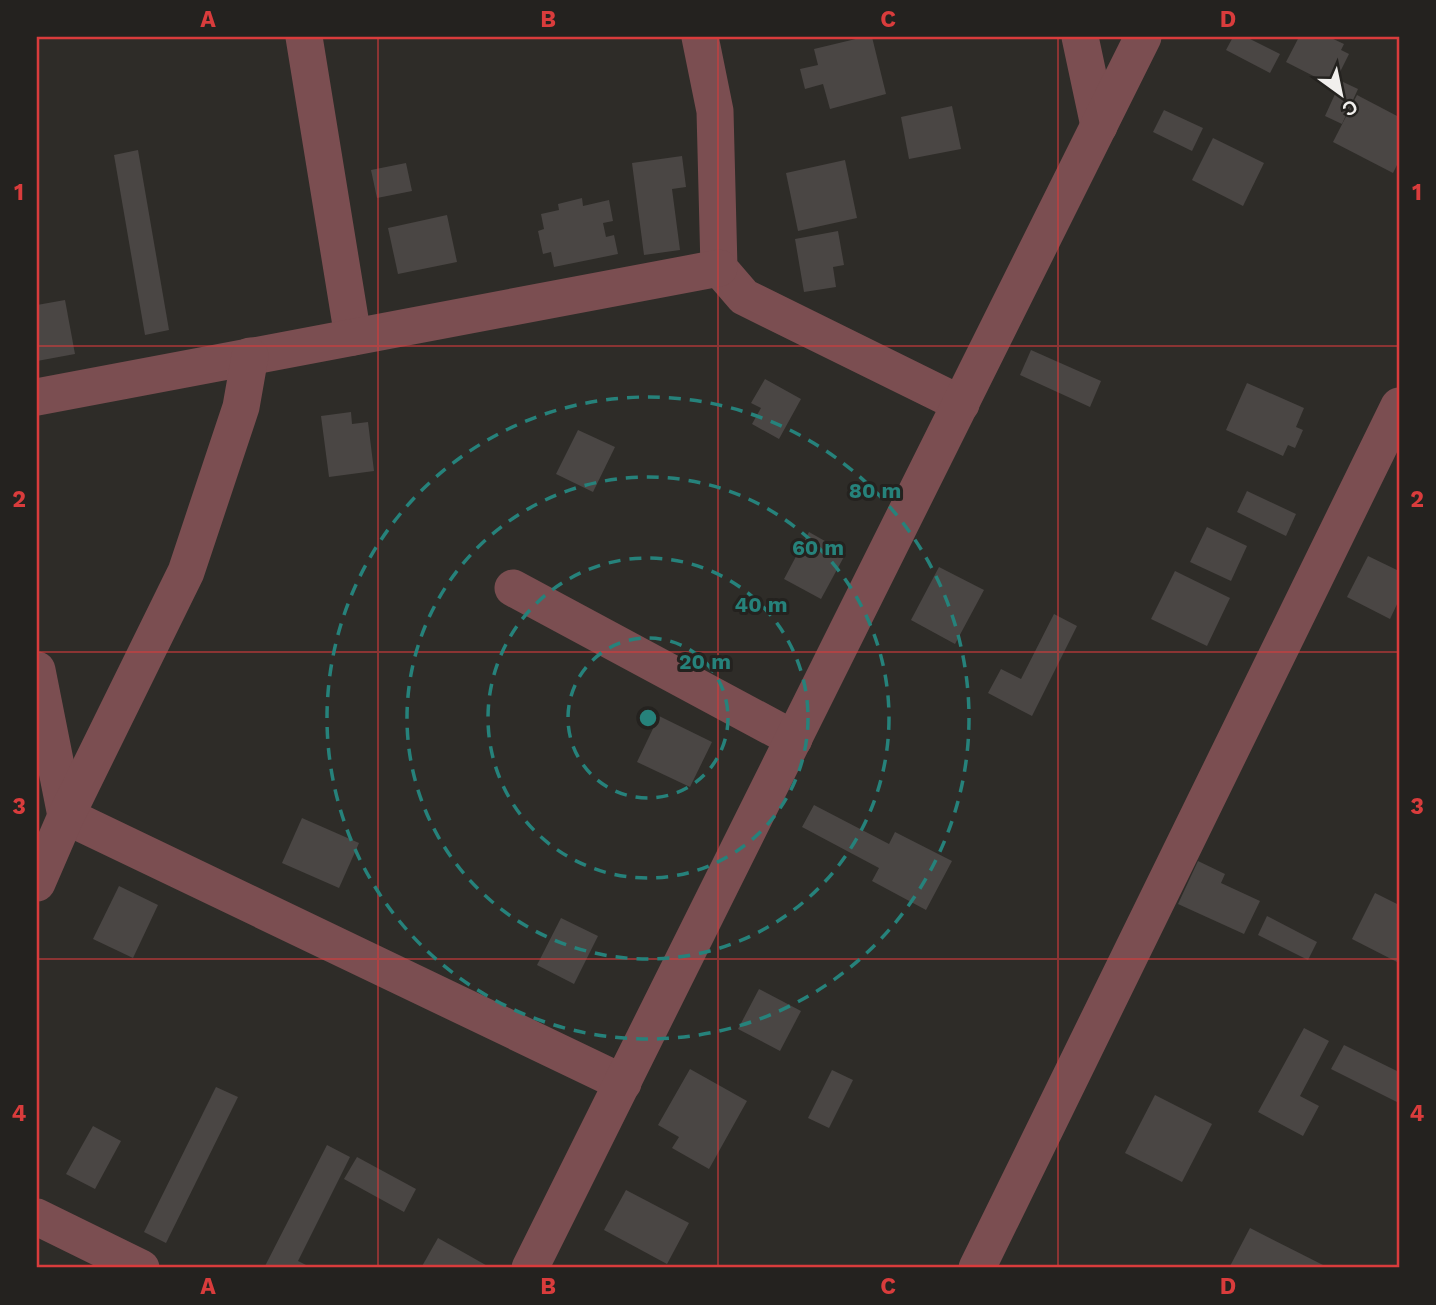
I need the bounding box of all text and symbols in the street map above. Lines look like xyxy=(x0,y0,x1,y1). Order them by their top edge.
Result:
text: A xyxy=(200,6,216,33)
text: B xyxy=(540,6,556,33)
text: C xyxy=(880,6,896,33)
text: D xyxy=(1220,6,1236,33)
north arrow xyxy=(1306,60,1376,130)
text: С xyxy=(1338,94,1362,121)
text: 1 xyxy=(14,179,24,206)
text: 1 xyxy=(1412,179,1422,206)
text: 80 m xyxy=(849,478,901,503)
text: 2 xyxy=(12,486,26,513)
text: 2 xyxy=(1410,486,1424,513)
text: 60 m xyxy=(792,535,844,560)
text: 40 m xyxy=(735,592,787,617)
text: 20 m xyxy=(679,649,731,674)
centre of rings xyxy=(636,706,660,730)
text: 3 xyxy=(12,793,26,820)
text: 3 xyxy=(1410,793,1424,820)
text: 4 xyxy=(12,1100,27,1127)
text: 4 xyxy=(1410,1100,1425,1127)
text: A xyxy=(200,1273,216,1300)
text: B xyxy=(540,1273,556,1300)
text: C xyxy=(880,1273,896,1300)
text: D xyxy=(1220,1273,1236,1300)

